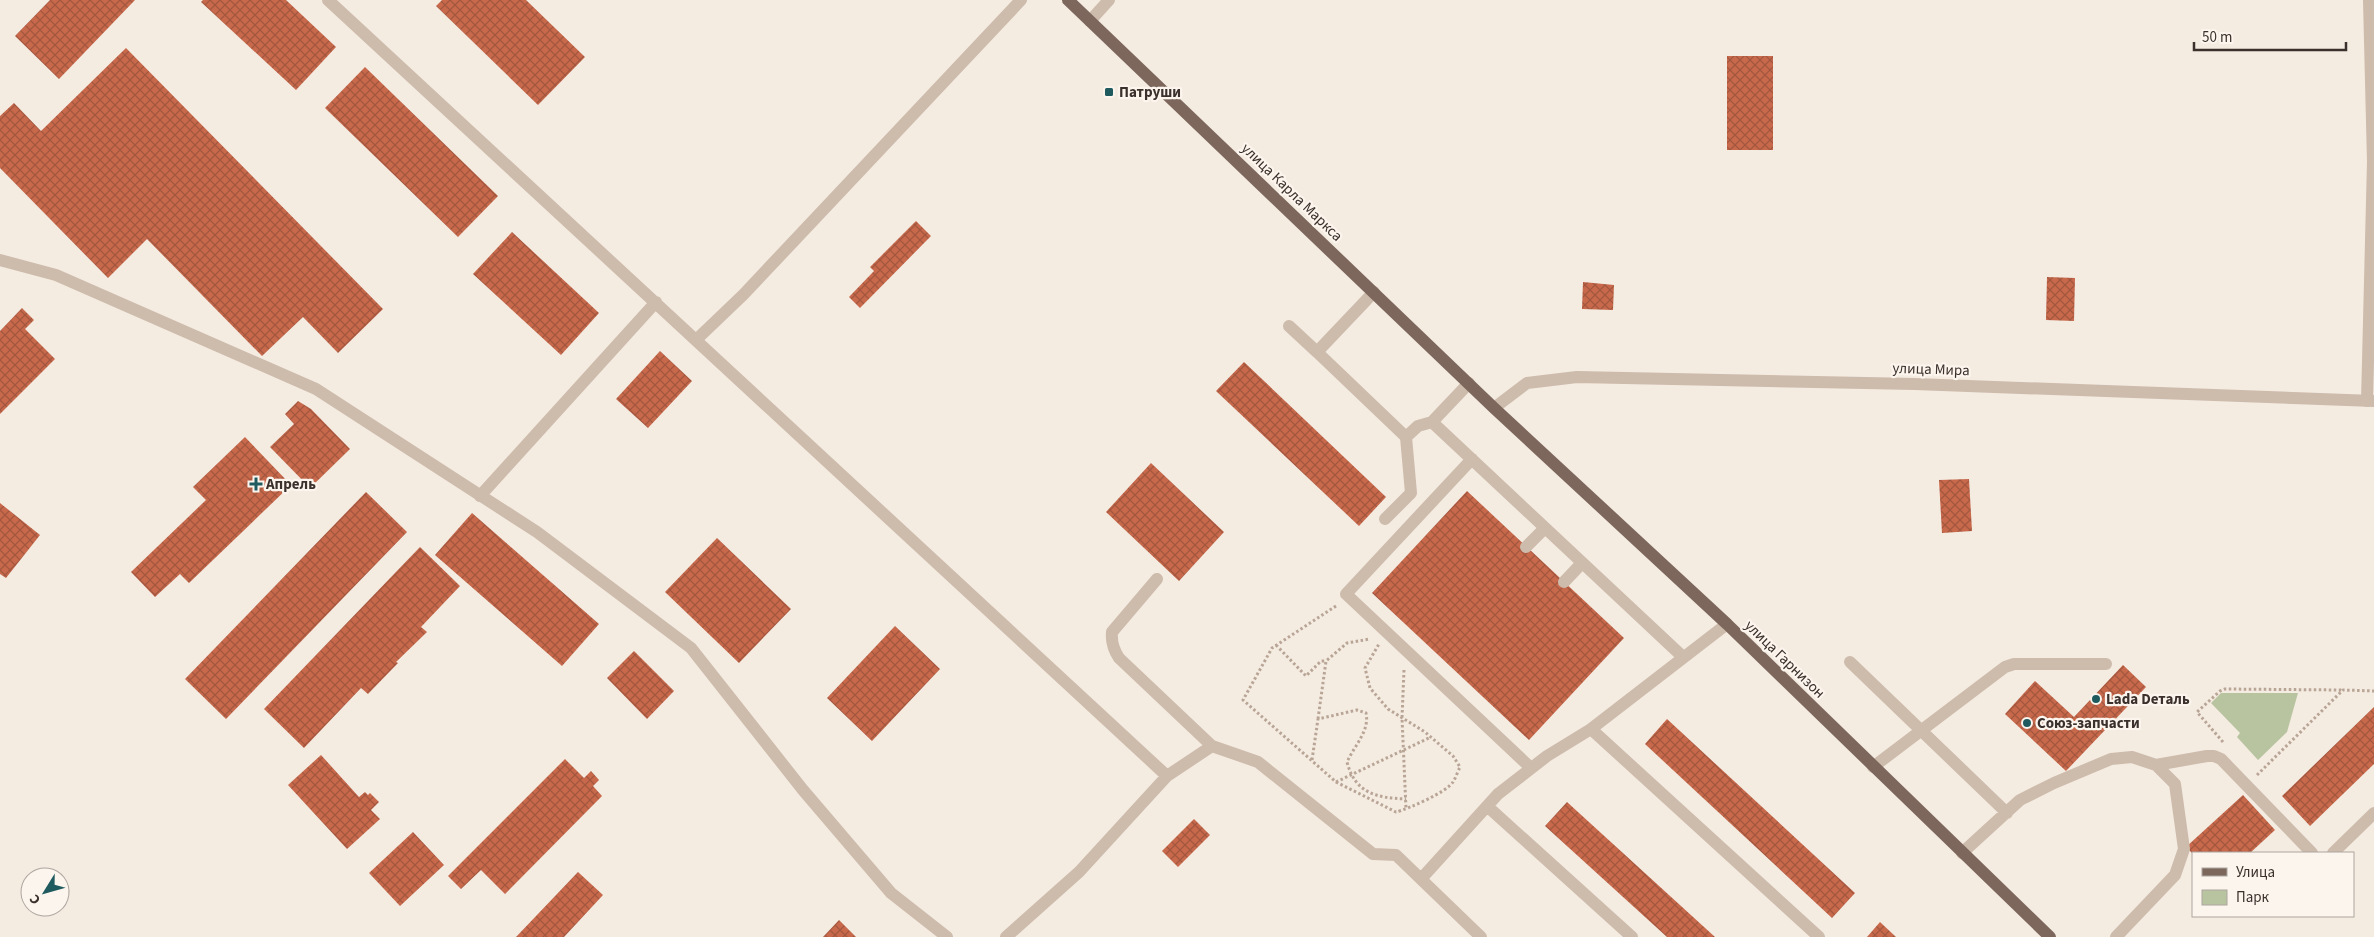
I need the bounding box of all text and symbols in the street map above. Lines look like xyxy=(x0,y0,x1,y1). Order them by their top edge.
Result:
scale bar xyxy=(2194,20,2346,52)
text: 50 m xyxy=(2202,27,2232,48)
place label: Патруши xyxy=(1119,82,1181,103)
marker: Патруши xyxy=(1103,86,1115,98)
street label: улица Карла Маркса xyxy=(1236,138,1347,246)
street label: улица Мира xyxy=(1892,358,1970,381)
place label: Апрель xyxy=(265,474,316,495)
marker: Апрель xyxy=(250,478,262,490)
street label: улица Гарнизон xyxy=(1740,615,1830,703)
place label: Lada Dеталь xyxy=(2106,689,2190,710)
marker: Lada Dеталь xyxy=(2090,693,2102,705)
place label: Союз-запчасти xyxy=(2037,713,2140,734)
marker: Союз-запчасти xyxy=(2021,717,2033,729)
legend xyxy=(2192,852,2354,917)
text: Улица xyxy=(2236,862,2275,883)
north arrow xyxy=(20,867,70,917)
text: Парк xyxy=(2236,887,2270,908)
text: С xyxy=(25,890,46,908)

